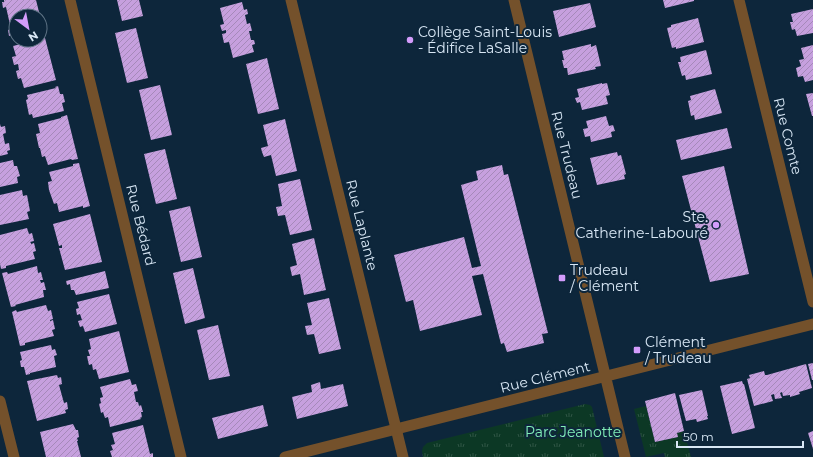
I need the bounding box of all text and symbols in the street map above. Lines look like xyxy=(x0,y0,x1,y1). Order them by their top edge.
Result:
north arrow xyxy=(8,8,48,48)
place label: Collège Saint-Louis - Édifice LaSalle xyxy=(418,23,552,57)
text: N xyxy=(26,28,41,45)
marker: Collège Saint-Louis - Édifice LaSalle xyxy=(405,35,415,45)
street label: Rue Comte xyxy=(770,96,806,176)
street label: Rue Trudeau xyxy=(547,109,587,201)
street label: Rue Laplante xyxy=(342,178,382,272)
street label: Rue Bédard xyxy=(122,182,160,268)
place label: Ste. Catherine-Labouré xyxy=(576,208,708,242)
marker: Ste. Catherine-Labouré xyxy=(711,220,721,230)
place label: Trudeau / Clément xyxy=(569,261,639,295)
marker: Trudeau / Clément xyxy=(557,273,567,283)
place label: Clément / Trudeau xyxy=(644,333,712,367)
marker: Clément / Trudeau xyxy=(632,345,642,355)
street label: Rue Clément xyxy=(498,357,592,397)
park label: Parc Jeanotte xyxy=(525,423,621,441)
scale bar xyxy=(677,423,803,449)
text: 50 m xyxy=(683,429,714,444)

